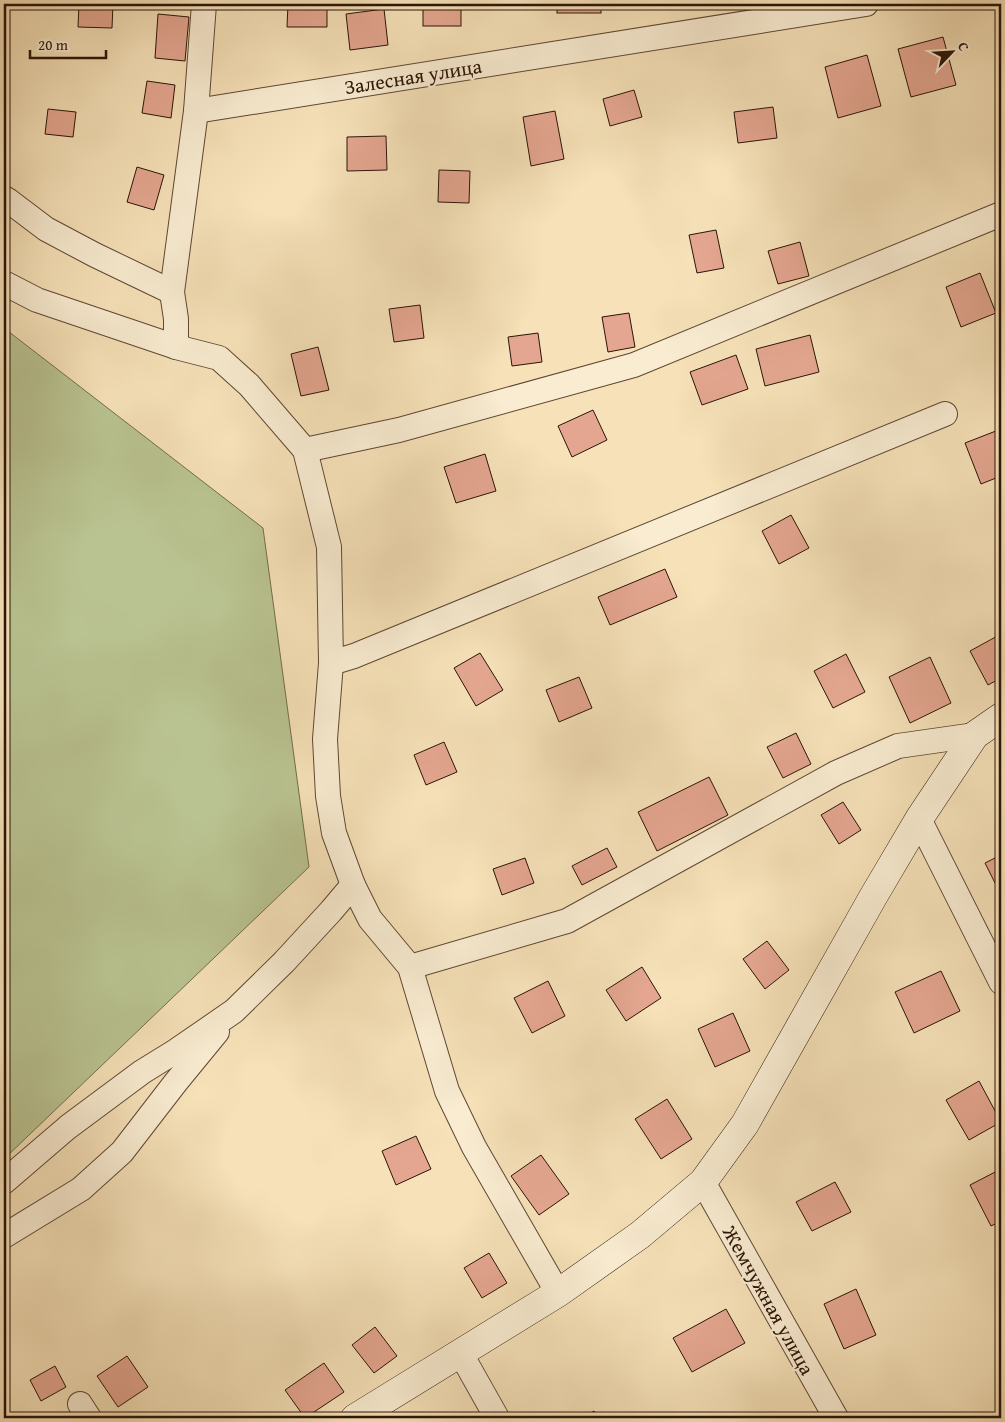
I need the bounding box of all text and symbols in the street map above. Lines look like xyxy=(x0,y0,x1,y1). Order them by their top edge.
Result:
scale bar xyxy=(30,28,106,60)
north arrow xyxy=(928,28,978,78)
text: 20 m xyxy=(38,34,69,55)
text: С xyxy=(953,39,975,54)
street label: Залесная улица xyxy=(342,51,484,101)
street label: Жемчужная улица xyxy=(715,1219,822,1380)

